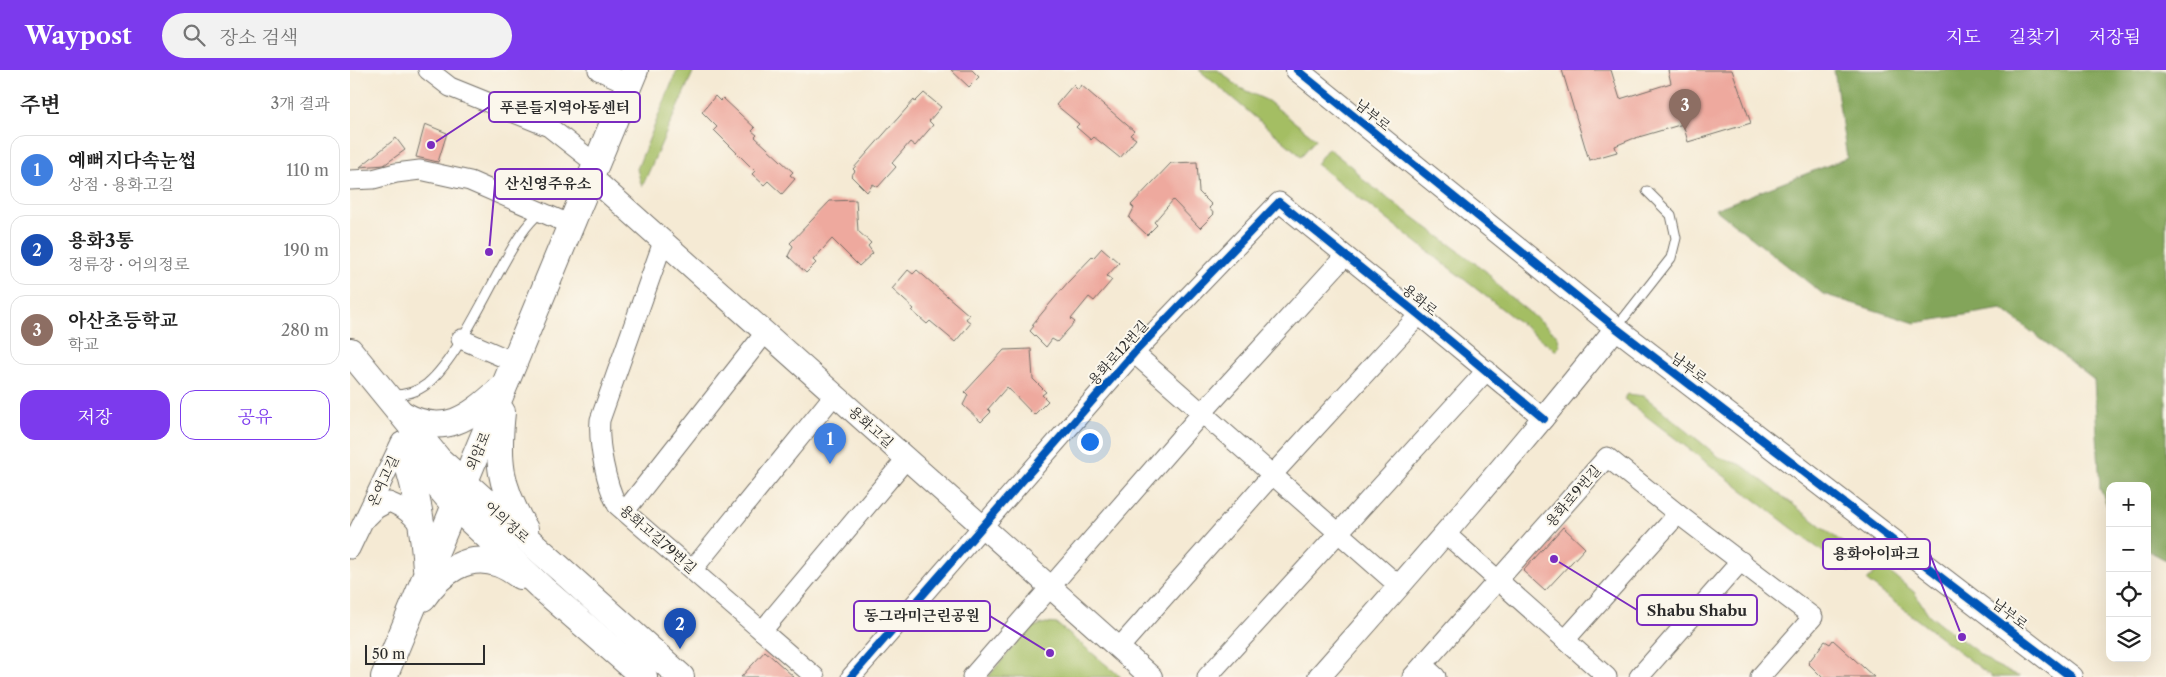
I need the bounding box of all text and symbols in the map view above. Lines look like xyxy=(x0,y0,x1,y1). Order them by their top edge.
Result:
search box xyxy=(162,13,512,58)
text: Waypost xyxy=(25,21,132,50)
icon: search xyxy=(180,21,208,49)
text: 장소 검색 xyxy=(220,26,298,49)
text: 지도 xyxy=(1946,26,1981,48)
text: 길찾기 xyxy=(2009,26,2061,48)
text: 저장됨 xyxy=(2089,26,2141,48)
pin: 3 xyxy=(1669,89,1701,130)
text: 주변 xyxy=(20,92,61,117)
callout: 푸른들지역아동센터 xyxy=(489,92,640,122)
text: 3개 결과 xyxy=(271,93,330,113)
street label: 남부로 xyxy=(1352,95,1395,135)
text: 푸른들지역아동센터 xyxy=(500,98,630,117)
text: 예뻐지다속눈썹 xyxy=(68,149,196,172)
text: 1 xyxy=(33,160,41,180)
text: 110 m xyxy=(286,160,329,180)
callout: 산신영주유소 xyxy=(495,169,602,199)
text: 상점 · 용화고길 xyxy=(68,174,174,194)
text: 산신영주유소 xyxy=(505,174,592,193)
text: 용화3통 xyxy=(68,229,134,252)
text: 2 xyxy=(32,240,42,260)
text: 190 m xyxy=(284,240,329,260)
text: 정류장 · 어의정로 xyxy=(68,254,189,274)
street label: 용화로 xyxy=(1399,280,1442,320)
text: 아산초등학교 xyxy=(68,309,178,332)
street label: 용화로12번길 xyxy=(1084,317,1152,389)
text: 3 xyxy=(32,320,42,340)
text: 280 m xyxy=(281,320,329,340)
text: 학교 xyxy=(68,334,99,354)
street label: 남부로 xyxy=(1667,349,1711,388)
button: 저장 xyxy=(20,390,170,440)
button: 공유 xyxy=(180,390,330,440)
street label: 용화고길 xyxy=(845,402,897,452)
pin: 1 xyxy=(814,423,846,464)
street label: 외암로 xyxy=(462,428,494,473)
your location xyxy=(1077,429,1103,455)
street label: 온여고길 xyxy=(363,453,403,509)
street label: 용화로9번길 xyxy=(1541,461,1605,531)
map controls xyxy=(2106,482,2151,662)
button: + xyxy=(2106,482,2151,527)
street label: 어의정로 xyxy=(481,497,533,547)
street label: 용화고길79번길 xyxy=(616,501,700,577)
button: − xyxy=(2106,527,2151,572)
callout: 용화아이파크 xyxy=(1823,539,1930,569)
text: 용화아이파크 xyxy=(1833,544,1920,563)
button: locate xyxy=(2106,572,2151,617)
street label: 남부로 xyxy=(1988,594,2032,634)
callout: Shabu Shabu xyxy=(1637,595,1757,625)
callout: 동그라미근린공원 xyxy=(854,601,990,631)
text: Shabu Shabu xyxy=(1647,601,1747,620)
text: 동그라미근린공원 xyxy=(864,606,980,625)
pin: 2 xyxy=(664,608,696,649)
button: layers xyxy=(2106,617,2151,662)
scale bar xyxy=(365,642,485,665)
text: 50 m xyxy=(372,645,405,663)

